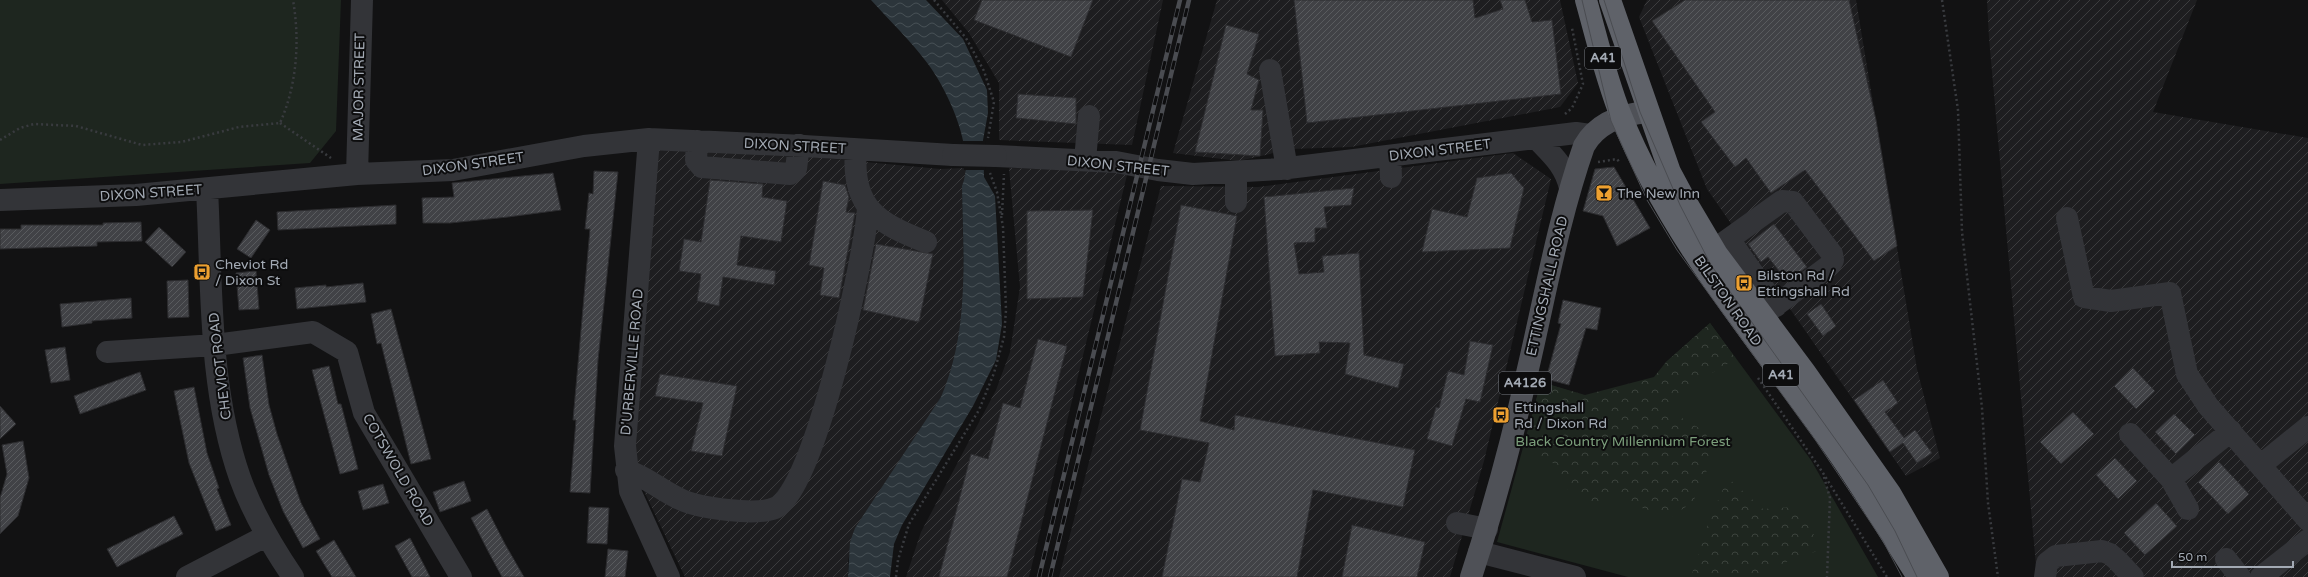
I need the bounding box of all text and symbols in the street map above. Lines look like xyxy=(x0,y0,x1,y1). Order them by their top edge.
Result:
street label: MAJOR STREET xyxy=(350,32,368,141)
road number: A41 xyxy=(1585,47,1621,69)
street label: DIXON STREET xyxy=(743,135,847,157)
street label: DIXON STREET xyxy=(1388,135,1492,165)
street label: DIXON STREET xyxy=(421,148,526,180)
street label: DIXON STREET xyxy=(1066,152,1170,180)
street label: DIXON STREET xyxy=(99,181,203,205)
bar icon: The New Inn xyxy=(1594,183,1614,203)
place label: The New Inn xyxy=(1617,185,1700,202)
street label: ETTINGSHALL ROAD xyxy=(1523,214,1571,358)
street label: BILSTON ROAD xyxy=(1691,253,1765,349)
place label: Cheviot Rd / Dixon St xyxy=(215,256,288,289)
bus stop icon: Cheviot Rd / Dixon St xyxy=(192,262,212,282)
place label: Bilston Rd / Ettingshall Rd xyxy=(1757,267,1850,300)
bus stop icon: Bilston Rd / Ettingshall Rd xyxy=(1734,273,1754,293)
street label: D'URBERVILLE ROAD xyxy=(617,288,647,436)
street label: CHEVIOT ROAD xyxy=(205,311,235,421)
road number: A41 xyxy=(1763,364,1799,386)
road number: A4126 xyxy=(1499,372,1551,394)
place label: Ettingshall Rd / Dixon Rd xyxy=(1514,399,1607,432)
bus stop icon: Ettingshall Rd / Dixon Rd xyxy=(1491,405,1511,425)
street label: COTSWOLD ROAD xyxy=(359,411,437,529)
park label: Black Country Millennium Forest xyxy=(1515,433,1731,450)
scale bar xyxy=(2172,543,2293,569)
text: 50 m xyxy=(2178,550,2207,564)

